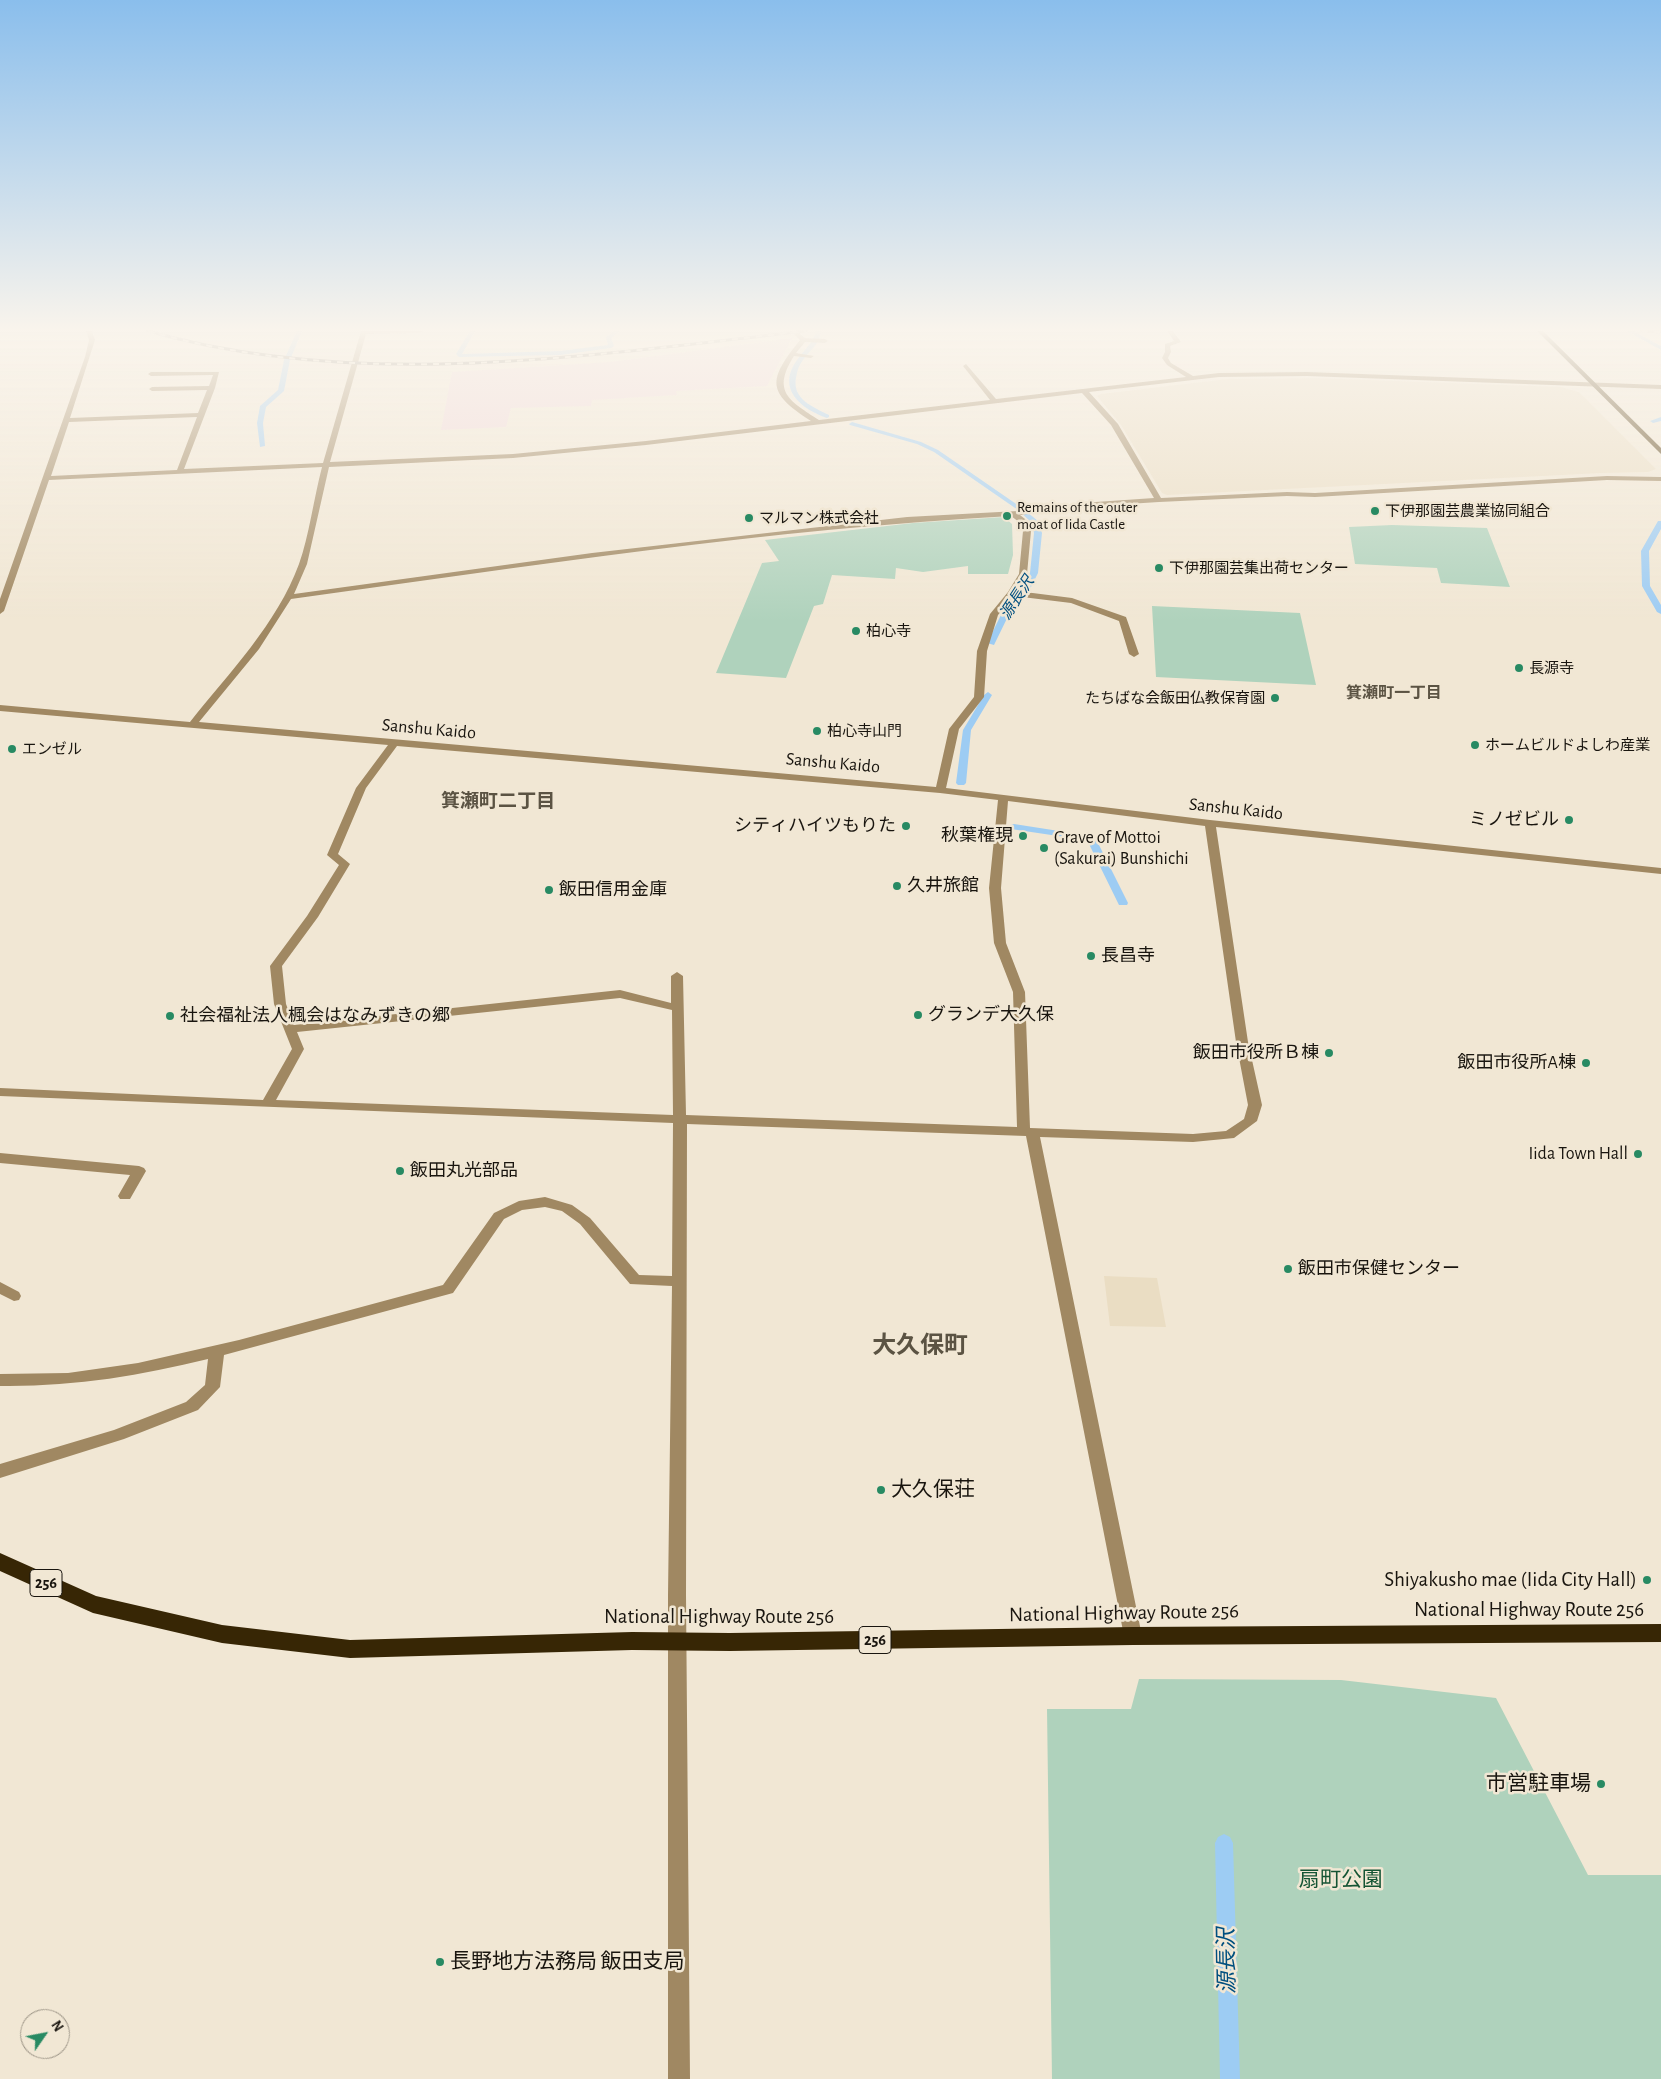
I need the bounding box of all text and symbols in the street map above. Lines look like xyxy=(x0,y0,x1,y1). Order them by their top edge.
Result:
place label: Remains of the outer moat of Iida Castle xyxy=(1017,498,1137,533)
place label: 下伊那園芸農業協同組合 xyxy=(1385,502,1550,520)
marker: 下伊那園芸農業協同組合 xyxy=(1369,505,1381,517)
place label: マルマン株式会社 xyxy=(759,509,879,527)
marker: Remains of the outer moat of Iida Castle xyxy=(1001,510,1013,522)
marker: マルマン株式会社 xyxy=(743,512,755,524)
place label: 下伊那園芸集出荷センター xyxy=(1169,559,1349,577)
marker: 下伊那園芸集出荷センター xyxy=(1153,562,1165,574)
water label: 源長沢 xyxy=(996,573,1038,623)
place label: 柏心寺 xyxy=(866,622,911,640)
marker: 柏心寺 xyxy=(850,625,862,637)
place label: 長源寺 xyxy=(1529,659,1574,677)
marker: 長源寺 xyxy=(1513,662,1525,674)
district label: 箕瀬町一丁目 xyxy=(1346,683,1442,703)
place label: たちばな会飯田仏教保育園 xyxy=(1085,689,1265,707)
marker: たちばな会飯田仏教保育園 xyxy=(1269,692,1281,704)
street label: Sanshu Kaido xyxy=(381,714,477,744)
place label: 柏心寺山門 xyxy=(827,722,902,740)
marker: 柏心寺山門 xyxy=(811,725,823,737)
place label: ホームビルドよしわ産業 xyxy=(1485,736,1650,754)
marker: ホームビルドよしわ産業 xyxy=(1469,739,1481,751)
place label: エンゼル xyxy=(22,740,82,758)
marker: エンゼル xyxy=(6,743,18,755)
street label: Sanshu Kaido xyxy=(785,748,881,778)
district label: 箕瀬町二丁目 xyxy=(441,790,555,812)
street label: Sanshu Kaido xyxy=(1188,793,1284,825)
place label: ミノゼビル xyxy=(1469,809,1559,831)
marker: ミノゼビル xyxy=(1563,814,1575,826)
place label: シティハイツもりた xyxy=(734,815,896,837)
marker: シティハイツもりた xyxy=(900,820,912,832)
place label: 秋葉権現 xyxy=(941,825,1013,847)
place label: Grave of Mottoi (Sakurai) Bunshichi xyxy=(1054,827,1189,870)
marker: 秋葉権現 xyxy=(1017,830,1029,842)
marker: Grave of Mottoi (Sakurai) Bunshichi xyxy=(1038,842,1050,854)
place label: 久井旅館 xyxy=(907,875,979,897)
place label: 飯田信用金庫 xyxy=(559,879,667,901)
marker: 久井旅館 xyxy=(891,880,903,892)
marker: 飯田信用金庫 xyxy=(543,884,555,896)
place label: 長昌寺 xyxy=(1101,945,1155,967)
marker: 長昌寺 xyxy=(1085,950,1097,962)
place label: グランデ大久保 xyxy=(928,1004,1054,1026)
place label: 社会福祉法人楓会はなみずきの郷 xyxy=(180,1005,450,1027)
marker: グランデ大久保 xyxy=(912,1009,924,1021)
marker: 社会福祉法人楓会はなみずきの郷 xyxy=(164,1010,176,1022)
place label: 飯田市役所Ｂ棟 xyxy=(1193,1042,1319,1064)
marker: 飯田市役所Ｂ棟 xyxy=(1323,1047,1335,1059)
place label: 飯田市役所A棟 xyxy=(1458,1052,1576,1074)
marker: 飯田市役所A棟 xyxy=(1580,1057,1592,1069)
place label: Iida Town Hall xyxy=(1528,1143,1628,1165)
marker: Iida Town Hall xyxy=(1632,1148,1644,1160)
place label: 飯田丸光部品 xyxy=(410,1160,518,1182)
marker: 飯田丸光部品 xyxy=(394,1165,406,1177)
place label: 飯田市保健センター xyxy=(1298,1258,1460,1280)
marker: 飯田市保健センター xyxy=(1282,1263,1294,1275)
district label: 大久保町 xyxy=(872,1332,968,1360)
place label: 大久保荘 xyxy=(891,1477,975,1503)
marker: 大久保荘 xyxy=(875,1484,887,1496)
place label: Shiyakusho mae (Iida City Hall) xyxy=(1384,1567,1637,1593)
road number: 256 xyxy=(30,1570,62,1596)
marker: Shiyakusho mae (Iida City Hall) xyxy=(1641,1574,1653,1586)
street label: National Highway Route 256 xyxy=(1414,1597,1644,1623)
street label: National Highway Route 256 xyxy=(1009,1598,1239,1628)
street label: National Highway Route 256 xyxy=(604,1604,834,1630)
road number: 256 xyxy=(859,1626,891,1654)
place label: 市営駐車場 xyxy=(1486,1771,1591,1797)
marker: 市営駐車場 xyxy=(1595,1778,1607,1790)
park label: 扇町公園 xyxy=(1299,1867,1383,1893)
water label: 源長沢 xyxy=(1213,1928,1241,1994)
place label: 長野地方法務局 飯田支局 xyxy=(450,1949,684,1975)
marker: 長野地方法務局 飯田支局 xyxy=(434,1956,446,1968)
north arrow xyxy=(20,2009,70,2059)
text: N xyxy=(48,2018,65,2034)

